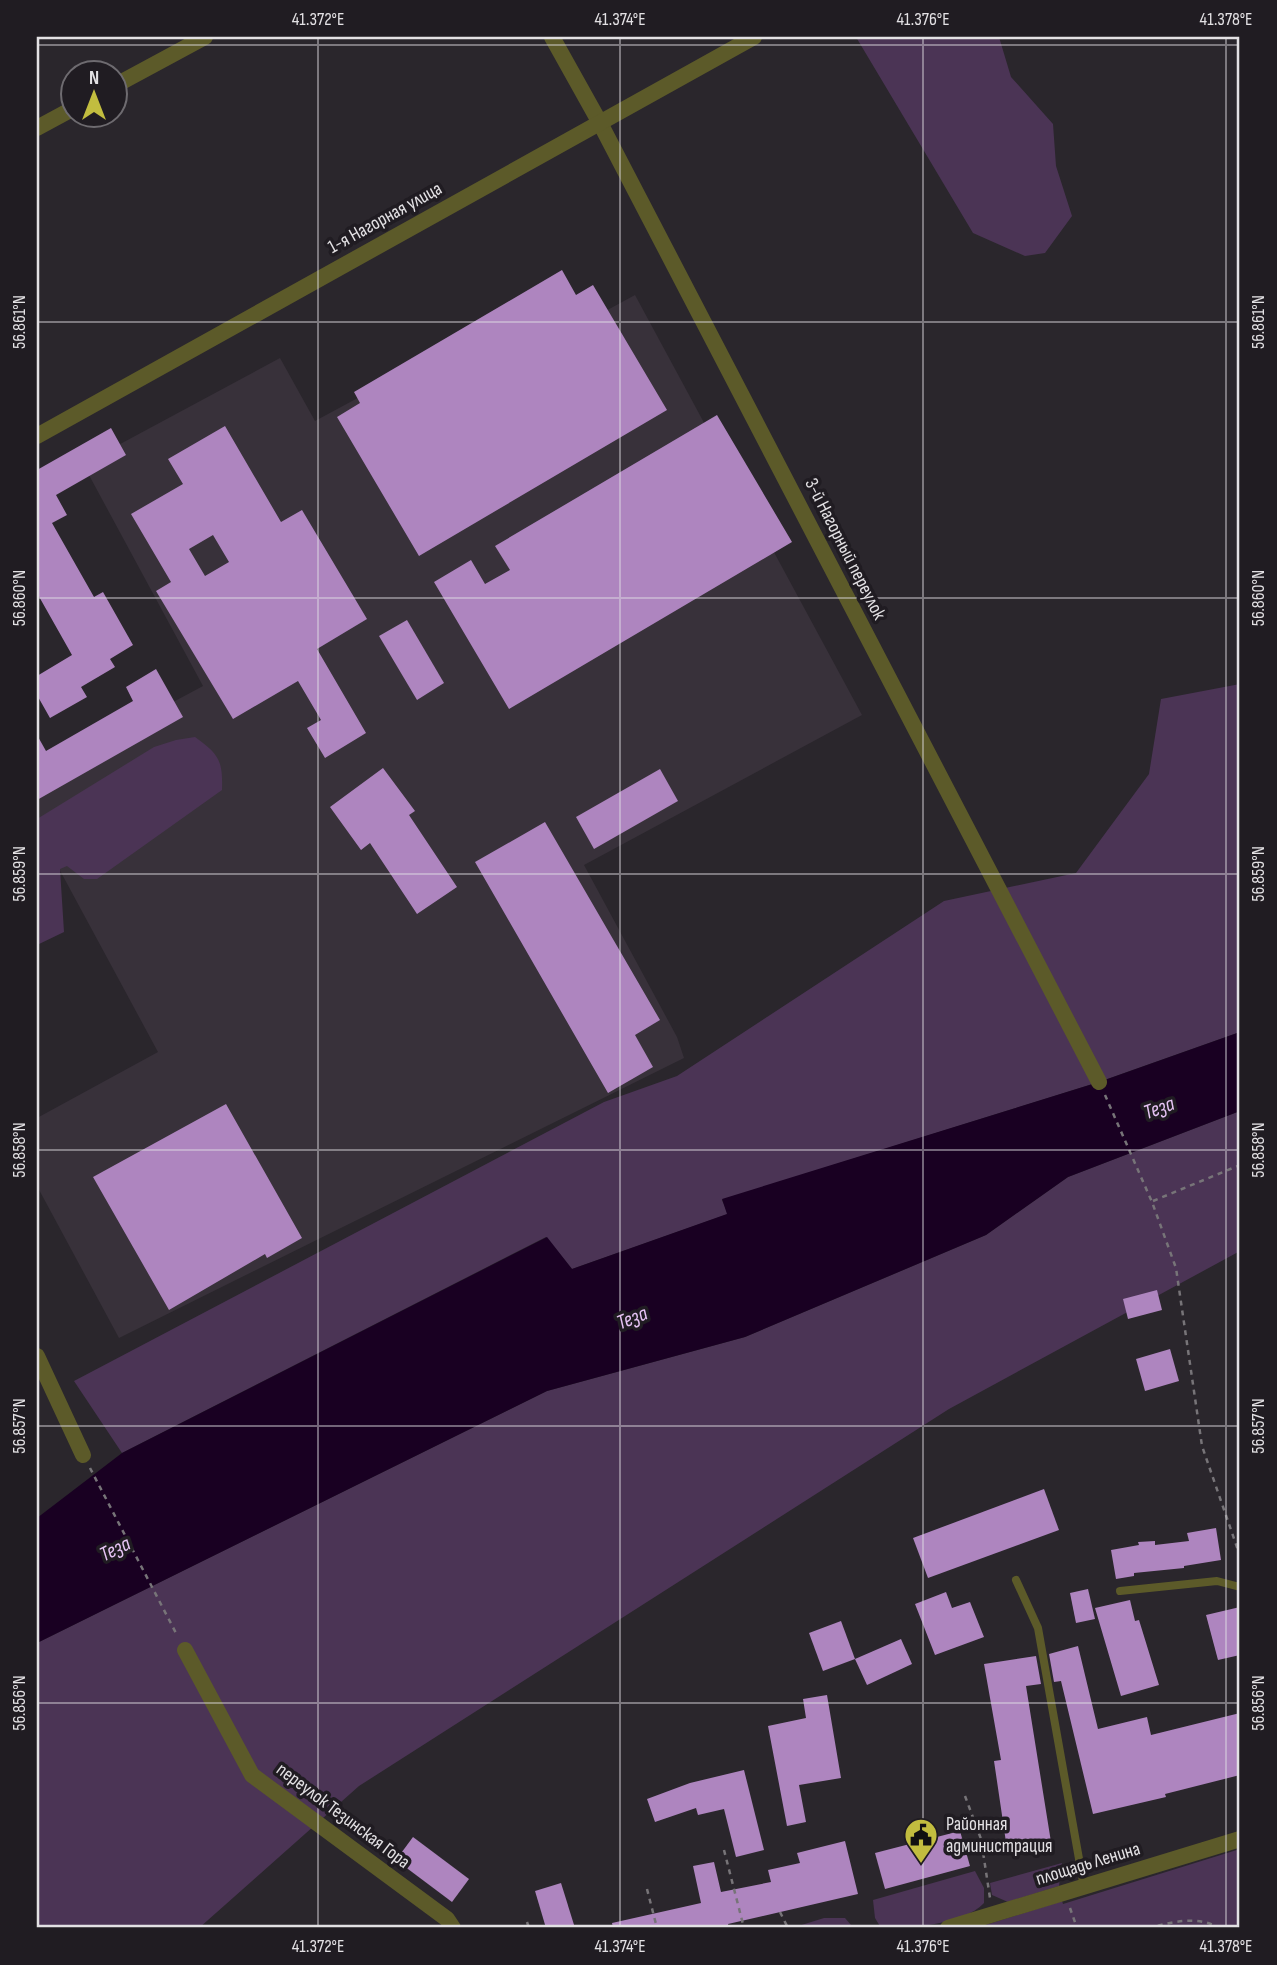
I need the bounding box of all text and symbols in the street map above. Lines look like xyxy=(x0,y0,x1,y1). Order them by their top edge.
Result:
text: 41.372°E xyxy=(292,9,344,30)
text: 41.374°E xyxy=(594,9,646,30)
text: 41.376°E xyxy=(896,9,950,30)
text: 41.378°E xyxy=(1200,9,1252,30)
north arrow xyxy=(60,60,130,130)
text: N xyxy=(89,67,99,90)
street label: 1-я Нагорная улица xyxy=(324,177,446,259)
text: 56.861°N xyxy=(9,295,30,349)
text: 56.861°N xyxy=(1248,295,1269,349)
street label: 3-й Нагорный переулок xyxy=(799,474,891,624)
text: 56.860°N xyxy=(9,570,30,626)
text: 56.860°N xyxy=(1248,570,1269,626)
text: 56.859°N xyxy=(9,846,30,902)
text: 56.859°N xyxy=(1248,846,1269,902)
water label: Теза xyxy=(1140,1091,1178,1125)
text: 56.858°N xyxy=(9,1122,30,1178)
text: 56.858°N xyxy=(1248,1122,1269,1178)
water label: Теза xyxy=(613,1300,652,1335)
text: 56.857°N xyxy=(9,1398,30,1454)
text: 56.857°N xyxy=(1248,1398,1269,1454)
water label: Теза xyxy=(96,1531,135,1567)
text: 56.856°N xyxy=(9,1675,30,1731)
text: 56.856°N xyxy=(1248,1675,1269,1731)
street label: переулок Тезинская Гора xyxy=(272,1758,414,1874)
place label: Районная администрация xyxy=(946,1813,1053,1858)
public building icon: Районная администрация xyxy=(902,1816,940,1865)
street label: площадь Ленина xyxy=(1033,1837,1143,1891)
text: 41.372°E xyxy=(292,1936,344,1957)
text: 41.374°E xyxy=(594,1936,646,1957)
text: 41.376°E xyxy=(896,1936,950,1957)
text: 41.378°E xyxy=(1200,1936,1252,1957)

